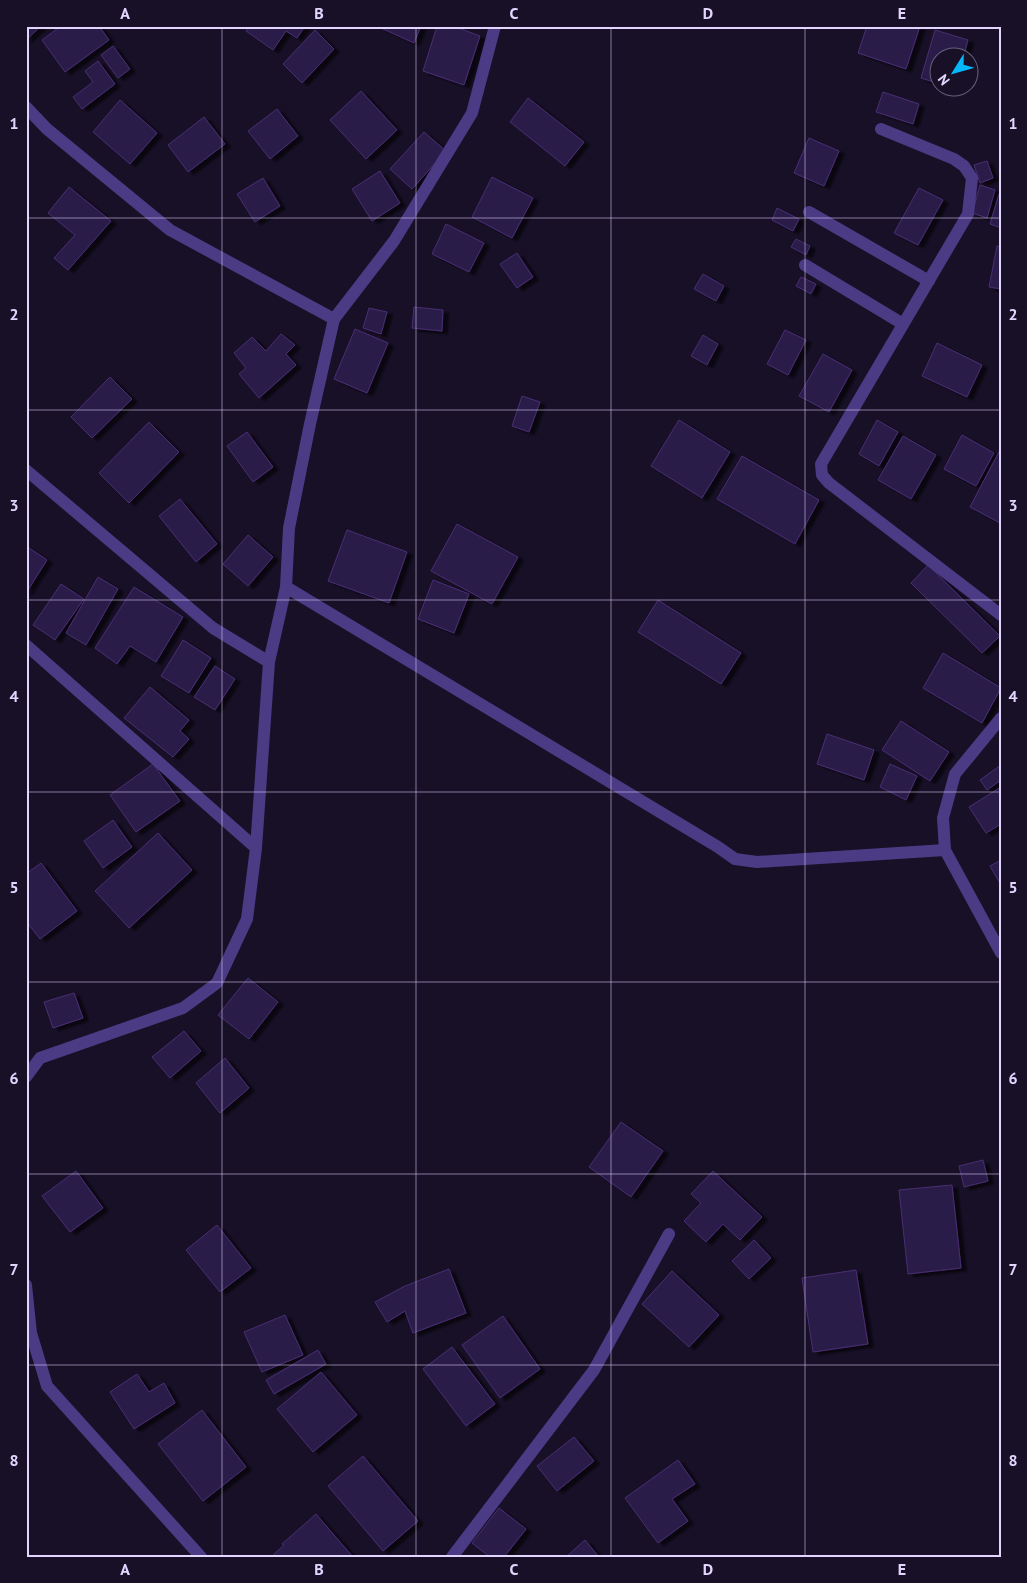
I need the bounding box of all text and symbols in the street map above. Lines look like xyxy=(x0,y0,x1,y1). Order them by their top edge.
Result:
text: A xyxy=(120,3,130,23)
text: B xyxy=(314,3,324,23)
text: C xyxy=(510,3,519,23)
text: D xyxy=(703,3,713,23)
text: E xyxy=(898,3,906,23)
north arrow xyxy=(930,48,980,98)
text: N xyxy=(934,71,954,89)
text: 1 xyxy=(9,113,19,133)
text: 1 xyxy=(1008,113,1018,133)
text: 2 xyxy=(9,304,19,324)
text: 2 xyxy=(1008,304,1018,324)
text: 3 xyxy=(9,495,19,515)
text: 3 xyxy=(1008,495,1018,515)
text: 4 xyxy=(9,686,19,706)
text: 4 xyxy=(1008,686,1018,706)
text: 5 xyxy=(9,877,19,897)
text: 5 xyxy=(1008,877,1018,897)
text: 6 xyxy=(9,1068,19,1088)
text: 6 xyxy=(1008,1068,1018,1088)
text: 7 xyxy=(9,1259,19,1279)
text: 7 xyxy=(1008,1259,1018,1279)
text: 8 xyxy=(9,1450,19,1470)
text: 8 xyxy=(1008,1450,1018,1470)
text: A xyxy=(120,1559,130,1579)
text: B xyxy=(314,1559,324,1579)
text: C xyxy=(510,1559,519,1579)
text: D xyxy=(703,1559,713,1579)
text: E xyxy=(898,1559,906,1579)

